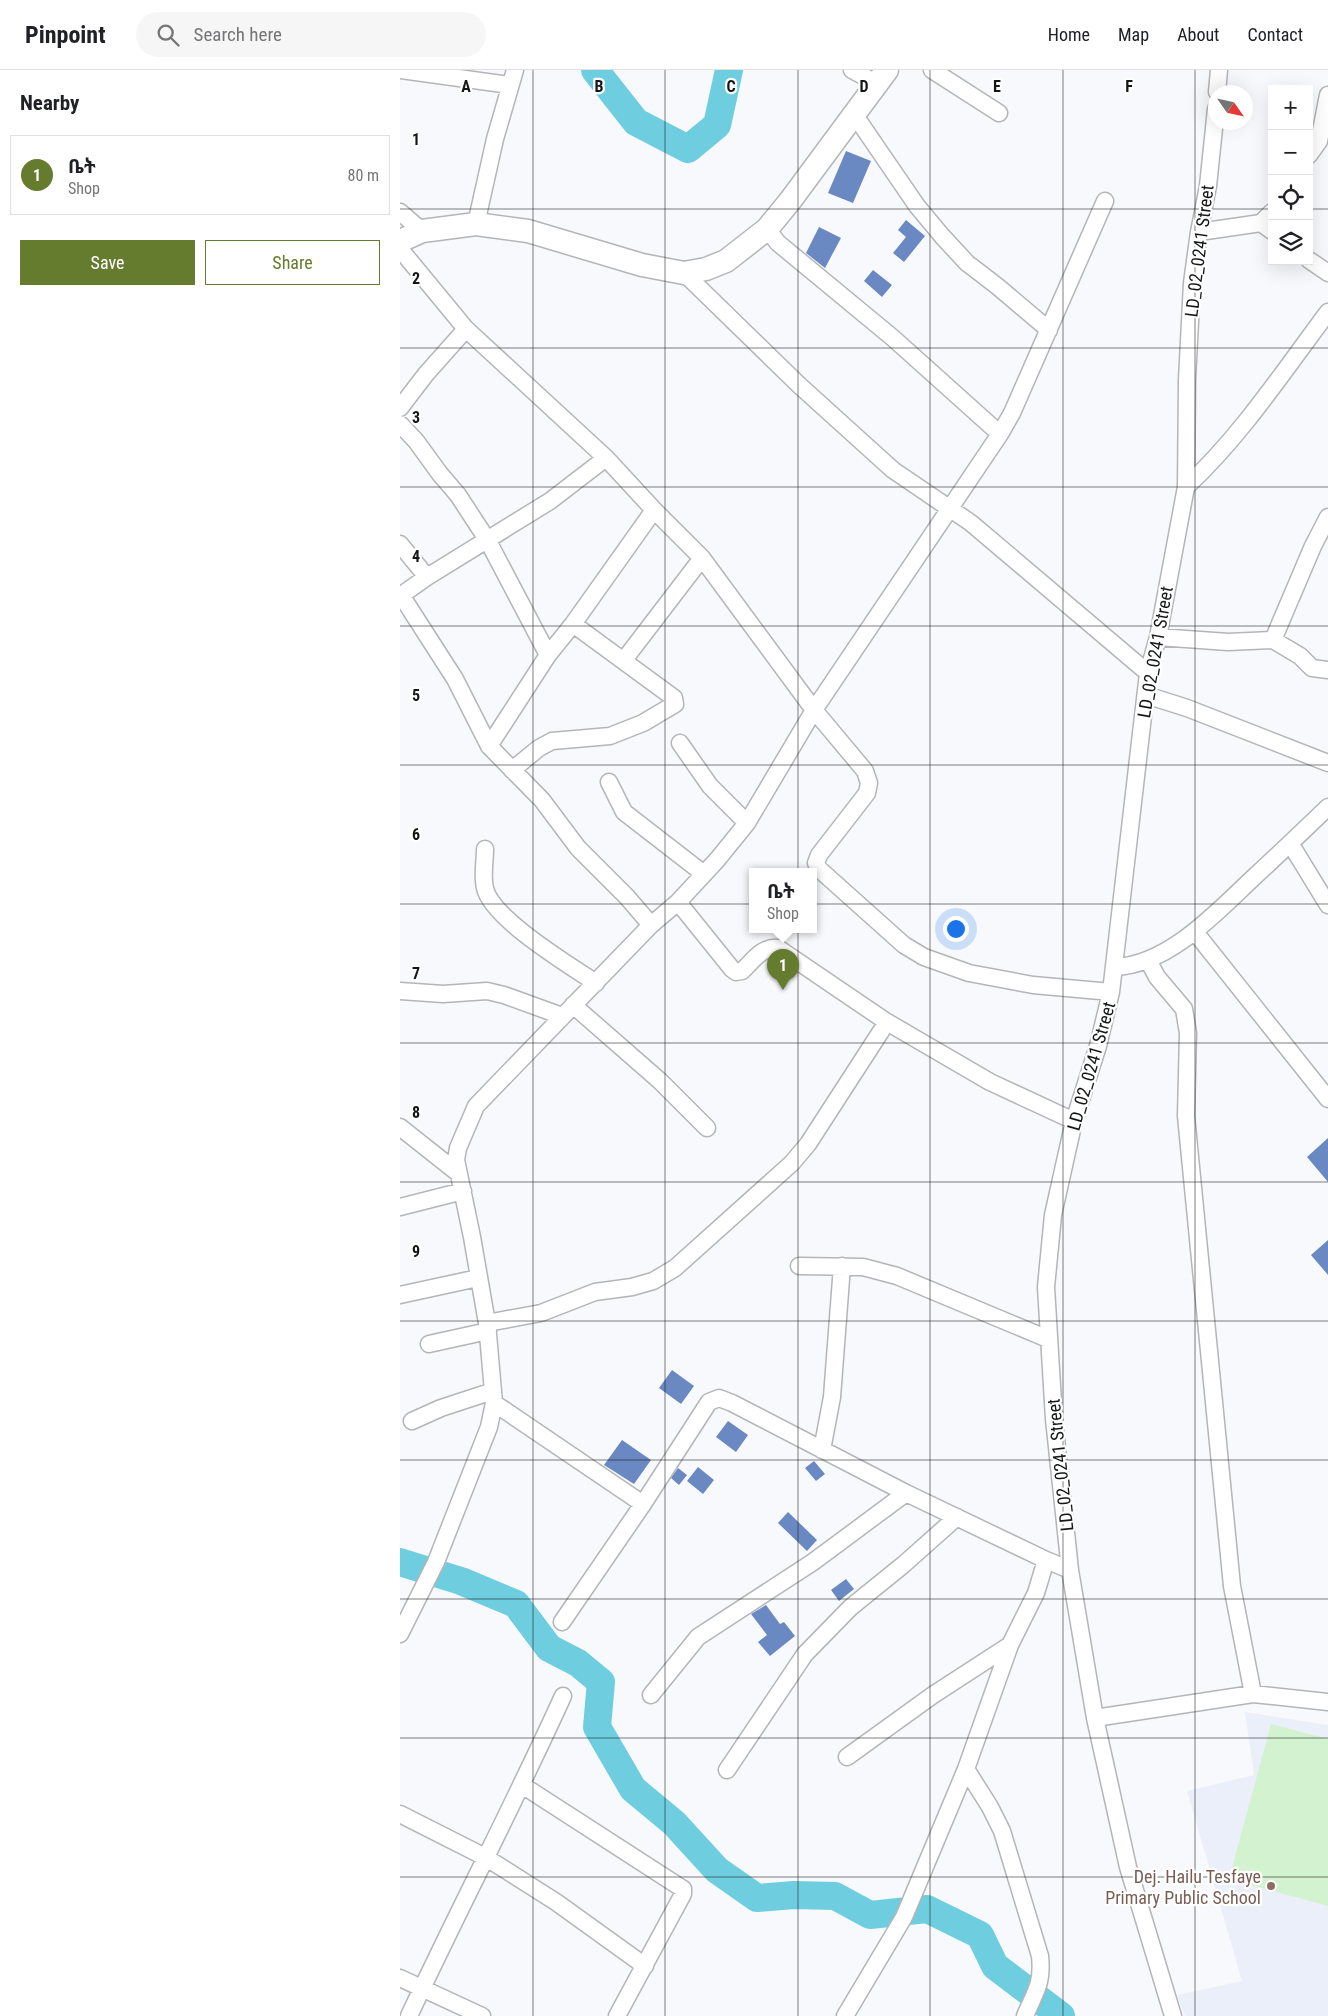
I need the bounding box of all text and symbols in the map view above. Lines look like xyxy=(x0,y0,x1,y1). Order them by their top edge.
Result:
search box xyxy=(136,12,486,57)
text: Pinpoint xyxy=(25,21,106,49)
icon: search xyxy=(154,21,182,49)
text: Search here xyxy=(194,23,282,46)
text: Home xyxy=(1048,24,1090,45)
text: Map xyxy=(1118,24,1149,45)
text: About xyxy=(1177,24,1219,45)
text: Contact xyxy=(1247,24,1303,45)
text: A xyxy=(461,77,471,96)
text: B xyxy=(595,77,604,96)
text: C xyxy=(726,77,736,96)
text: D xyxy=(859,77,869,96)
text: E xyxy=(993,77,1001,96)
text: F xyxy=(1125,77,1133,96)
north arrow xyxy=(1208,85,1253,130)
map controls xyxy=(1268,85,1313,265)
button: + xyxy=(1268,85,1313,130)
text: Nearby xyxy=(20,91,79,115)
text: 1 xyxy=(412,130,420,149)
button: − xyxy=(1268,130,1313,175)
text: ቤት xyxy=(68,155,96,178)
text: 1 xyxy=(33,166,41,185)
text: 80 m xyxy=(347,166,379,185)
button: locate xyxy=(1268,175,1313,220)
text: Shop xyxy=(68,179,100,198)
street label: LD_02_0241 Street xyxy=(1180,184,1218,318)
button: layers xyxy=(1268,220,1313,265)
button: Save xyxy=(20,240,195,285)
button: Share xyxy=(205,240,380,285)
text: 2 xyxy=(412,269,420,288)
text: 3 xyxy=(412,408,420,427)
text: 4 xyxy=(412,547,420,566)
street label: LD_02_0241 Street xyxy=(1133,585,1177,719)
text: 5 xyxy=(412,686,420,705)
text: 6 xyxy=(412,825,420,844)
popup xyxy=(749,868,817,933)
text: ቤት xyxy=(767,880,795,903)
text: Shop xyxy=(767,904,799,923)
your location xyxy=(943,916,969,942)
pin: 1 xyxy=(767,949,799,990)
text: 7 xyxy=(412,964,420,983)
street label: LD_02_0241 Street xyxy=(1063,999,1119,1133)
text: 8 xyxy=(412,1103,420,1122)
text: 9 xyxy=(412,1242,420,1261)
street label: LD_02_0241 Street xyxy=(1043,1398,1077,1532)
place label: Dej. Hailu Tesfaye Primary Public School xyxy=(1105,1866,1261,1908)
marker: Dej. Hailu Tesfaye Primary Public School xyxy=(1265,1880,1277,1892)

